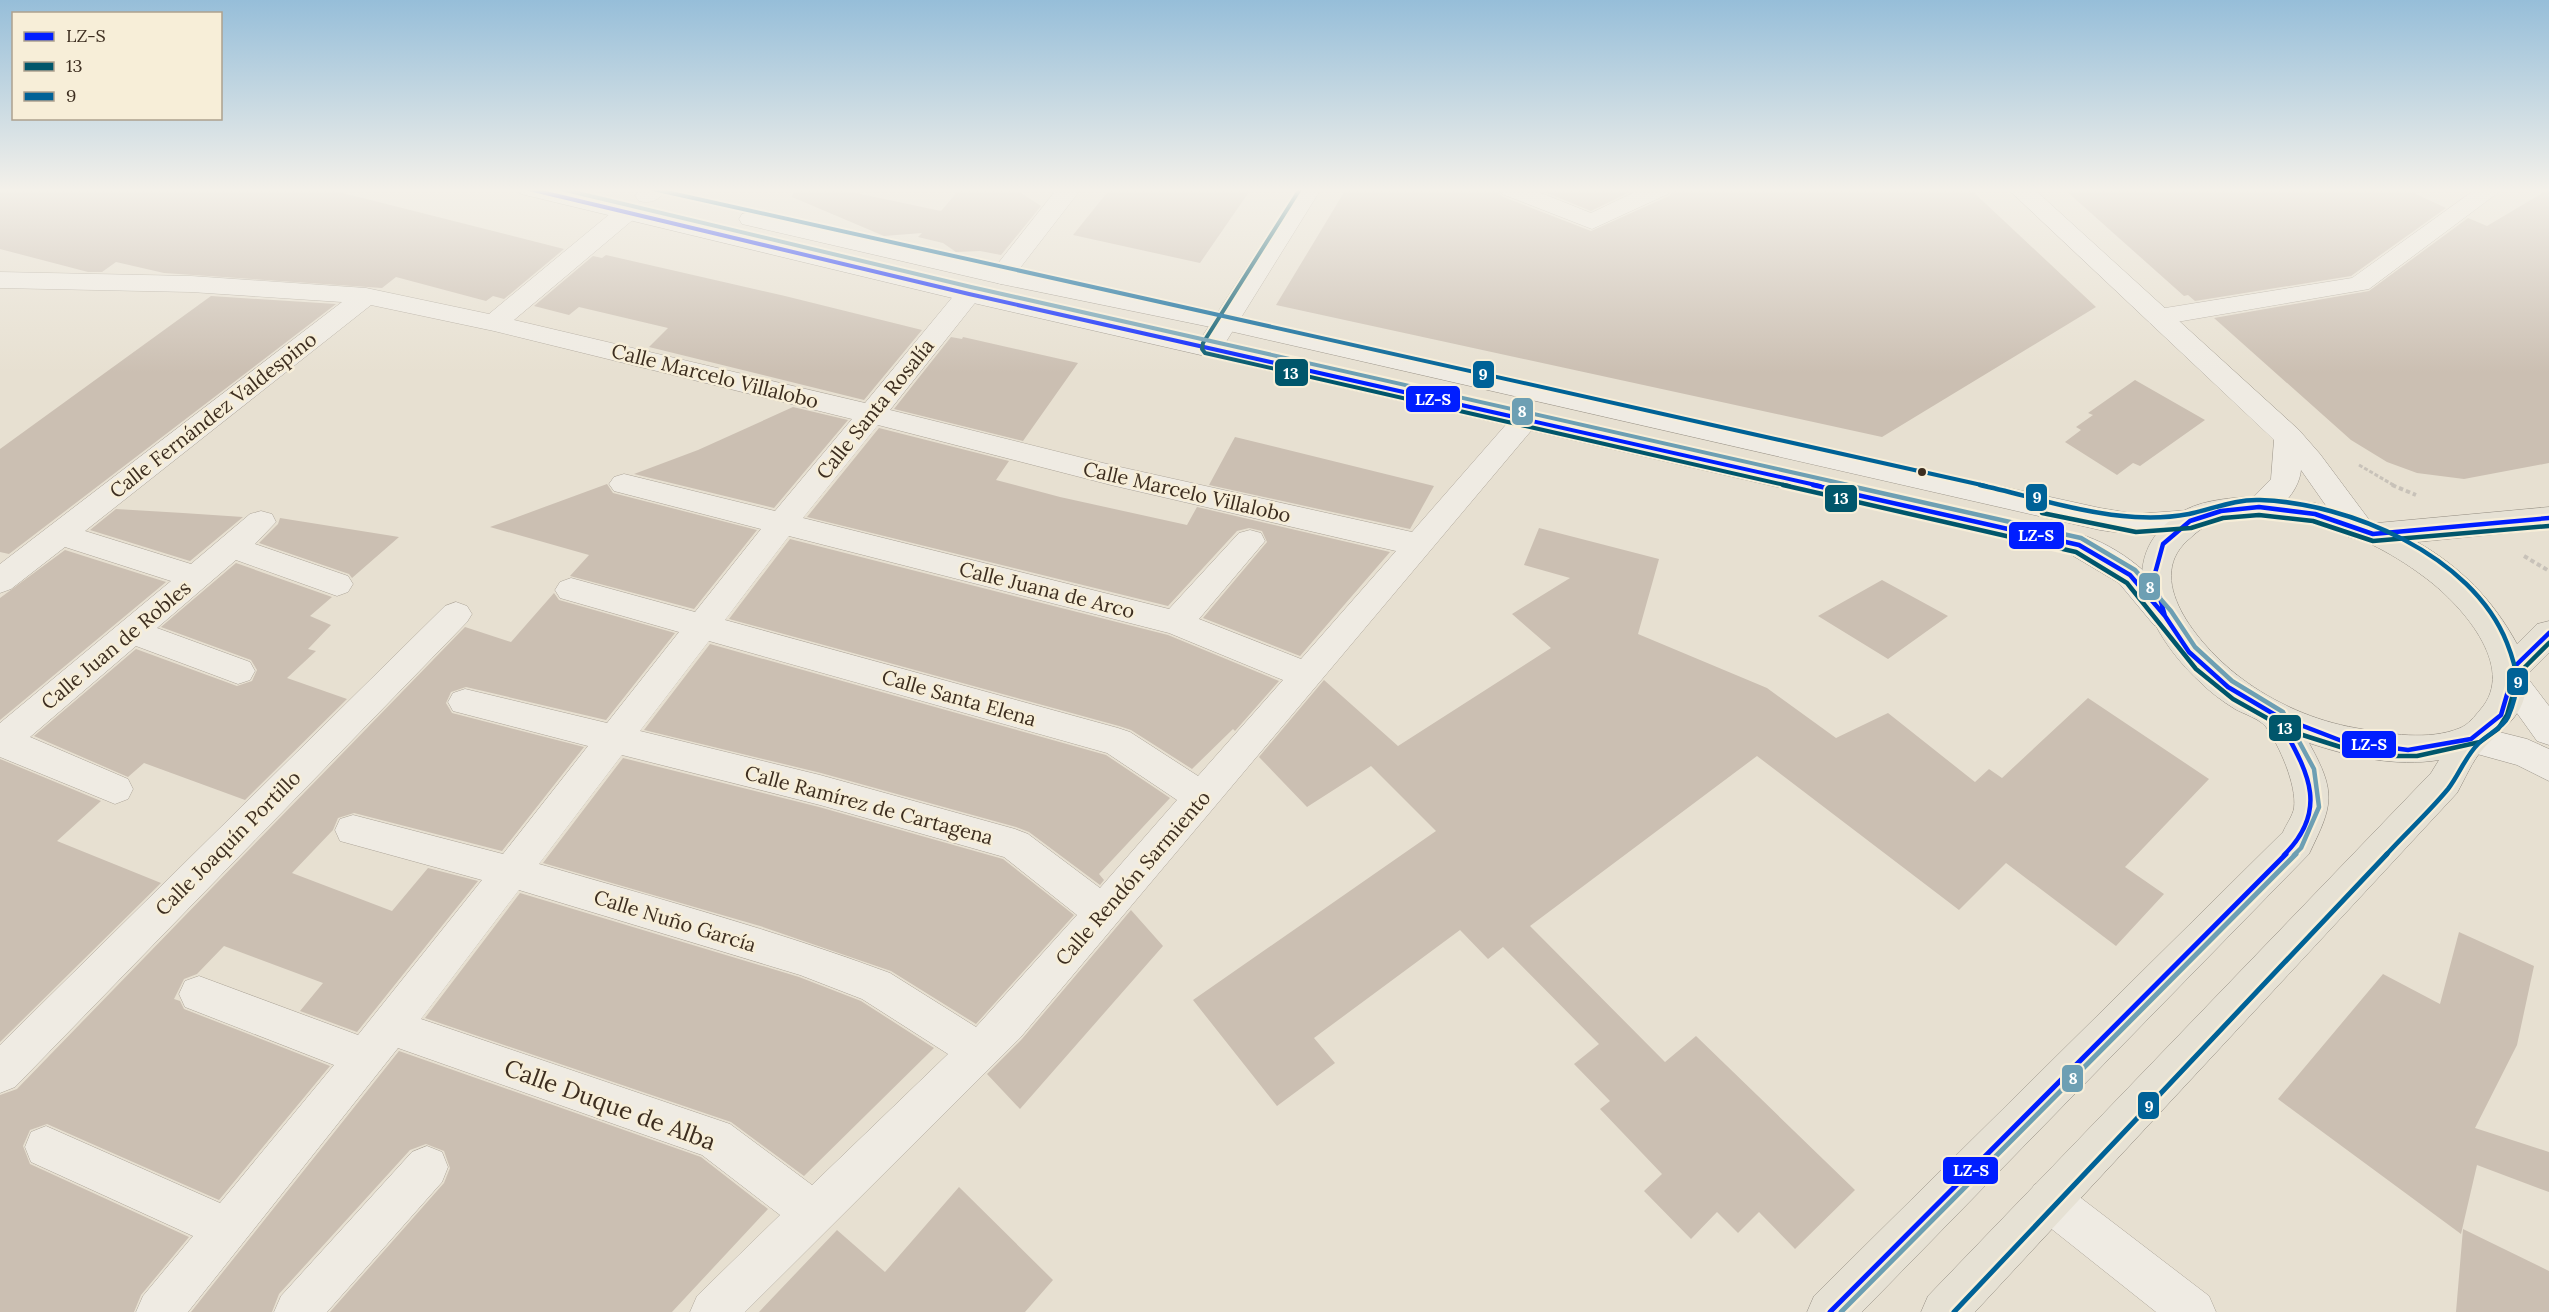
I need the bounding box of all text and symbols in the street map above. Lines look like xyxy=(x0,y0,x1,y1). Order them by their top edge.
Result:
legend xyxy=(12,12,222,120)
text: LZ-S xyxy=(66,24,106,47)
text: 13 xyxy=(66,54,83,77)
text: 9 xyxy=(66,84,76,107)
street label: Calle Fernández Valdespino xyxy=(104,326,321,503)
street label: Calle Santa Rosalía xyxy=(810,333,939,484)
street label: Calle Marcelo Villalobo xyxy=(609,338,821,413)
line badge: 13 xyxy=(1274,358,1309,387)
line badge: 9 xyxy=(1472,360,1495,389)
text: 13 xyxy=(1283,363,1299,383)
text: 9 xyxy=(1478,364,1488,384)
line badge: LZ-S xyxy=(1405,385,1461,413)
text: LZ-S xyxy=(1415,389,1451,409)
line badge: 8 xyxy=(1511,397,1534,426)
text: 8 xyxy=(1517,401,1527,421)
street label: Calle Marcelo Villalobo xyxy=(1081,455,1293,528)
unlabelled marker xyxy=(1916,466,1928,478)
line badge: 9 xyxy=(2025,483,2048,512)
line badge: 13 xyxy=(1824,484,1858,513)
text: 9 xyxy=(2032,487,2042,507)
text: 13 xyxy=(1833,488,1849,508)
line badge: LZ-S xyxy=(2008,521,2065,550)
text: LZ-S xyxy=(2018,525,2054,545)
street label: Calle Juana de Arco xyxy=(957,556,1138,623)
line badge: 8 xyxy=(2138,572,2161,601)
street label: Calle Juan de Robles xyxy=(36,575,196,715)
text: 8 xyxy=(2145,577,2155,597)
street label: Calle Santa Elena xyxy=(879,664,1039,732)
line badge: 9 xyxy=(2506,667,2529,696)
text: 9 xyxy=(2513,672,2523,692)
line badge: 13 xyxy=(2268,714,2302,742)
text: 13 xyxy=(2277,718,2293,738)
line badge: LZ-S xyxy=(2341,730,2397,759)
text: LZ-S xyxy=(2351,734,2387,754)
street label: Calle Ramírez de Cartagena xyxy=(742,759,996,850)
street label: Calle Joaquín Portillo xyxy=(150,765,306,921)
street label: Calle Rendón Sarmiento xyxy=(1050,785,1215,970)
street label: Calle Nuño García xyxy=(591,884,759,957)
street label: Calle Duque de Alba xyxy=(500,1052,720,1157)
line badge: 8 xyxy=(2061,1064,2084,1093)
text: 8 xyxy=(2068,1068,2078,1088)
line badge: 9 xyxy=(2137,1091,2160,1120)
text: 9 xyxy=(2144,1096,2154,1116)
line badge: LZ-S xyxy=(1942,1156,1999,1185)
text: LZ-S xyxy=(1953,1160,1989,1180)

